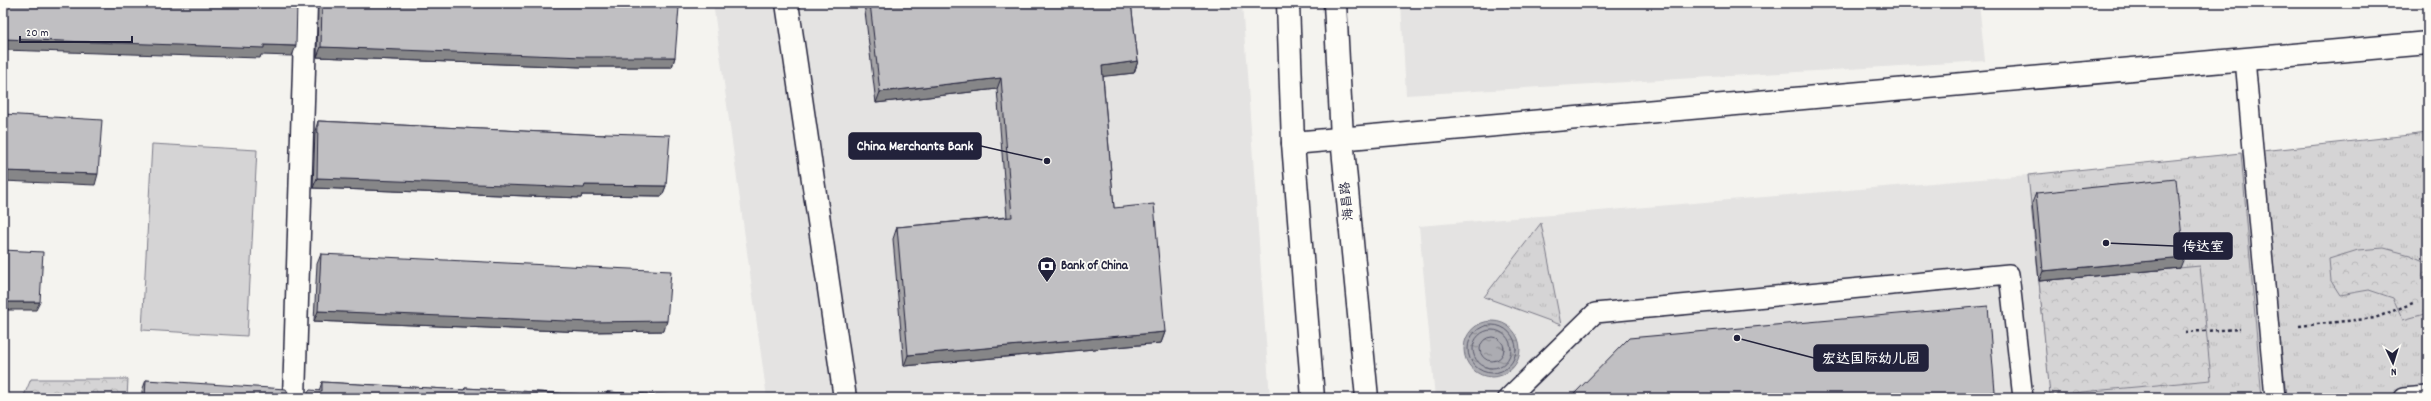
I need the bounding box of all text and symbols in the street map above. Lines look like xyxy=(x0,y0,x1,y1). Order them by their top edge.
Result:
scale bar xyxy=(20,18,132,44)
text: 20 m xyxy=(26,25,49,42)
callout: China Merchants Bank xyxy=(849,133,981,159)
text: China Merchants Bank xyxy=(857,137,973,157)
street label: 海昌路 xyxy=(1337,181,1359,221)
callout: 传达室 xyxy=(2174,233,2232,259)
text: 传达室 xyxy=(2182,238,2224,258)
bank icon: Bank of China xyxy=(1036,255,1058,283)
place label: Bank of China xyxy=(1061,257,1129,276)
north arrow xyxy=(2373,343,2413,383)
callout: 宏达国际幼儿园 xyxy=(1814,345,1928,371)
text: 宏达国际幼儿园 xyxy=(1822,350,1920,370)
text: N xyxy=(2390,363,2397,379)

